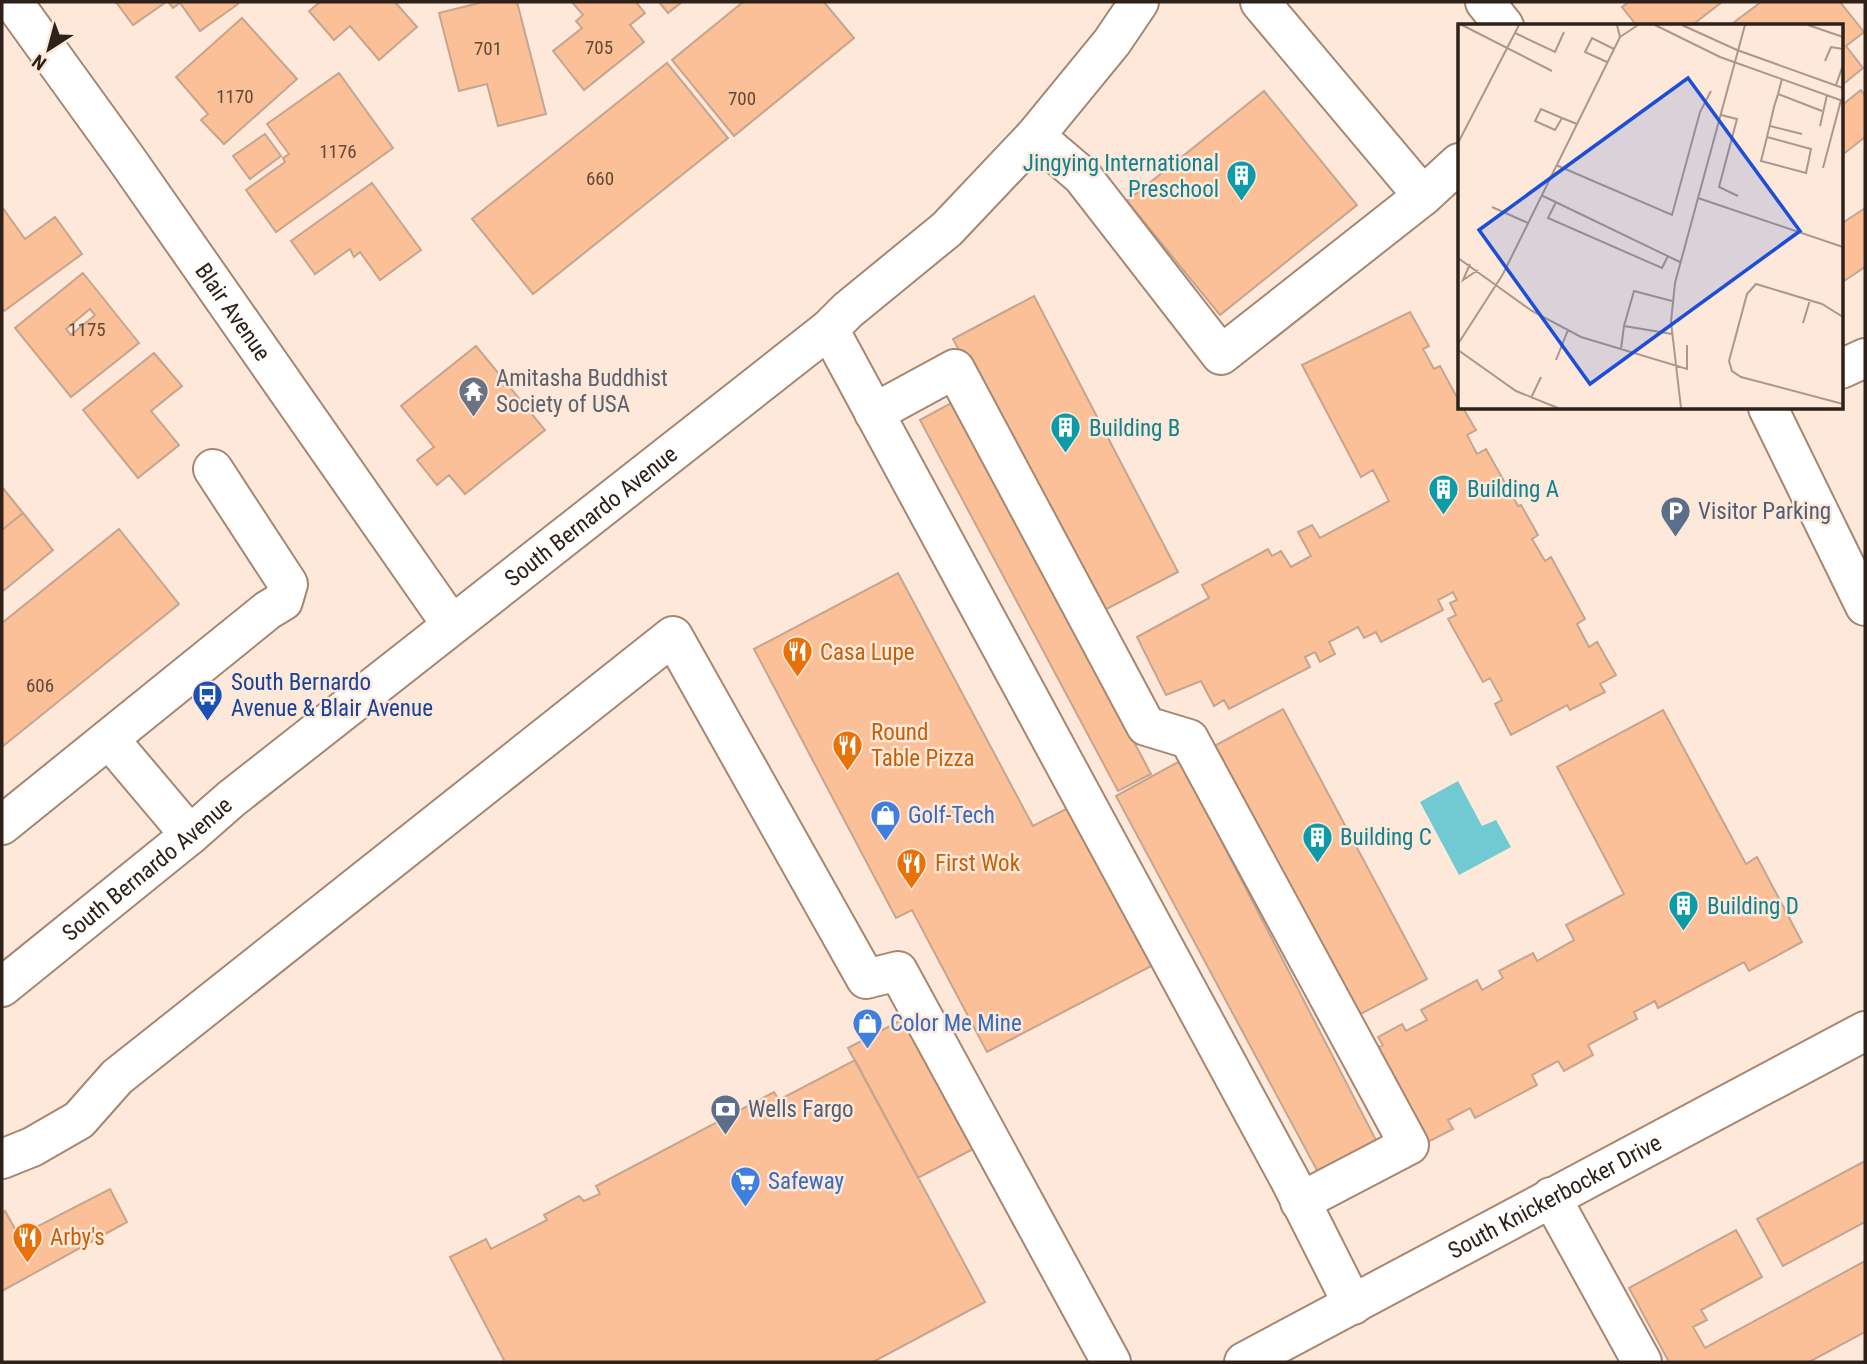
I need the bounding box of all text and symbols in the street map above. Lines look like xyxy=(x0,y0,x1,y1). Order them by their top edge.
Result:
north arrow xyxy=(14,14,84,84)
inset map xyxy=(1458,24,1842,410)
house number: 705 xyxy=(585,36,613,59)
house number: 701 xyxy=(474,37,502,60)
text: N xyxy=(28,50,51,75)
house number: 1170 xyxy=(216,85,254,108)
house number: 700 xyxy=(728,87,756,110)
house number: 1176 xyxy=(319,140,357,163)
place label: Jingying International Preschool xyxy=(1023,150,1219,203)
building icon: Jingying International Preschool xyxy=(1225,159,1259,203)
house number: 660 xyxy=(586,167,614,190)
street label: Blair Avenue xyxy=(189,258,276,366)
house number: 1175 xyxy=(68,318,106,341)
place label: Amitasha Buddhist Society of USA xyxy=(496,365,668,418)
temple icon: Amitasha Buddhist Society of USA xyxy=(456,374,490,418)
building icon: Building B xyxy=(1049,411,1083,455)
place label: Building B xyxy=(1089,415,1180,442)
street label: South Bernardo Avenue xyxy=(500,441,683,593)
building icon: Building A xyxy=(1427,472,1461,516)
place label: Building A xyxy=(1467,476,1559,503)
parking icon: Visitor Parking xyxy=(1658,494,1692,538)
place label: Visitor Parking xyxy=(1698,498,1831,525)
restaurant icon: Casa Lupe xyxy=(780,635,814,679)
place label: Casa Lupe xyxy=(820,639,915,666)
place label: South Bernardo Avenue & Blair Avenue xyxy=(231,669,433,722)
house number: 606 xyxy=(26,674,54,697)
bus stop icon: South Bernardo Avenue & Blair Avenue xyxy=(191,678,225,722)
place label: Round Table Pizza xyxy=(871,719,975,772)
restaurant icon: Round Table Pizza xyxy=(831,728,865,772)
street label: South Bernardo Avenue xyxy=(57,792,238,947)
shop icon: Golf-Tech xyxy=(868,798,902,842)
place label: Golf-Tech xyxy=(908,802,995,829)
building icon: Building C xyxy=(1300,820,1334,864)
place label: Building C xyxy=(1340,824,1432,851)
restaurant icon: First Wok xyxy=(895,846,929,890)
place label: First Wok xyxy=(935,850,1021,877)
building icon: Building D xyxy=(1667,889,1701,933)
place label: Building D xyxy=(1707,893,1799,920)
shop icon: Color Me Mine xyxy=(850,1006,884,1050)
place label: Color Me Mine xyxy=(890,1010,1022,1037)
bank icon: Wells Fargo xyxy=(708,1092,742,1136)
place label: Wells Fargo xyxy=(748,1096,854,1123)
street label: South Knickerbocker Drive xyxy=(1444,1129,1666,1265)
supermarket icon: Safeway xyxy=(728,1164,762,1208)
place label: Safeway xyxy=(768,1168,845,1195)
restaurant icon: Arby's xyxy=(10,1220,44,1264)
place label: Arby's xyxy=(50,1224,105,1251)

